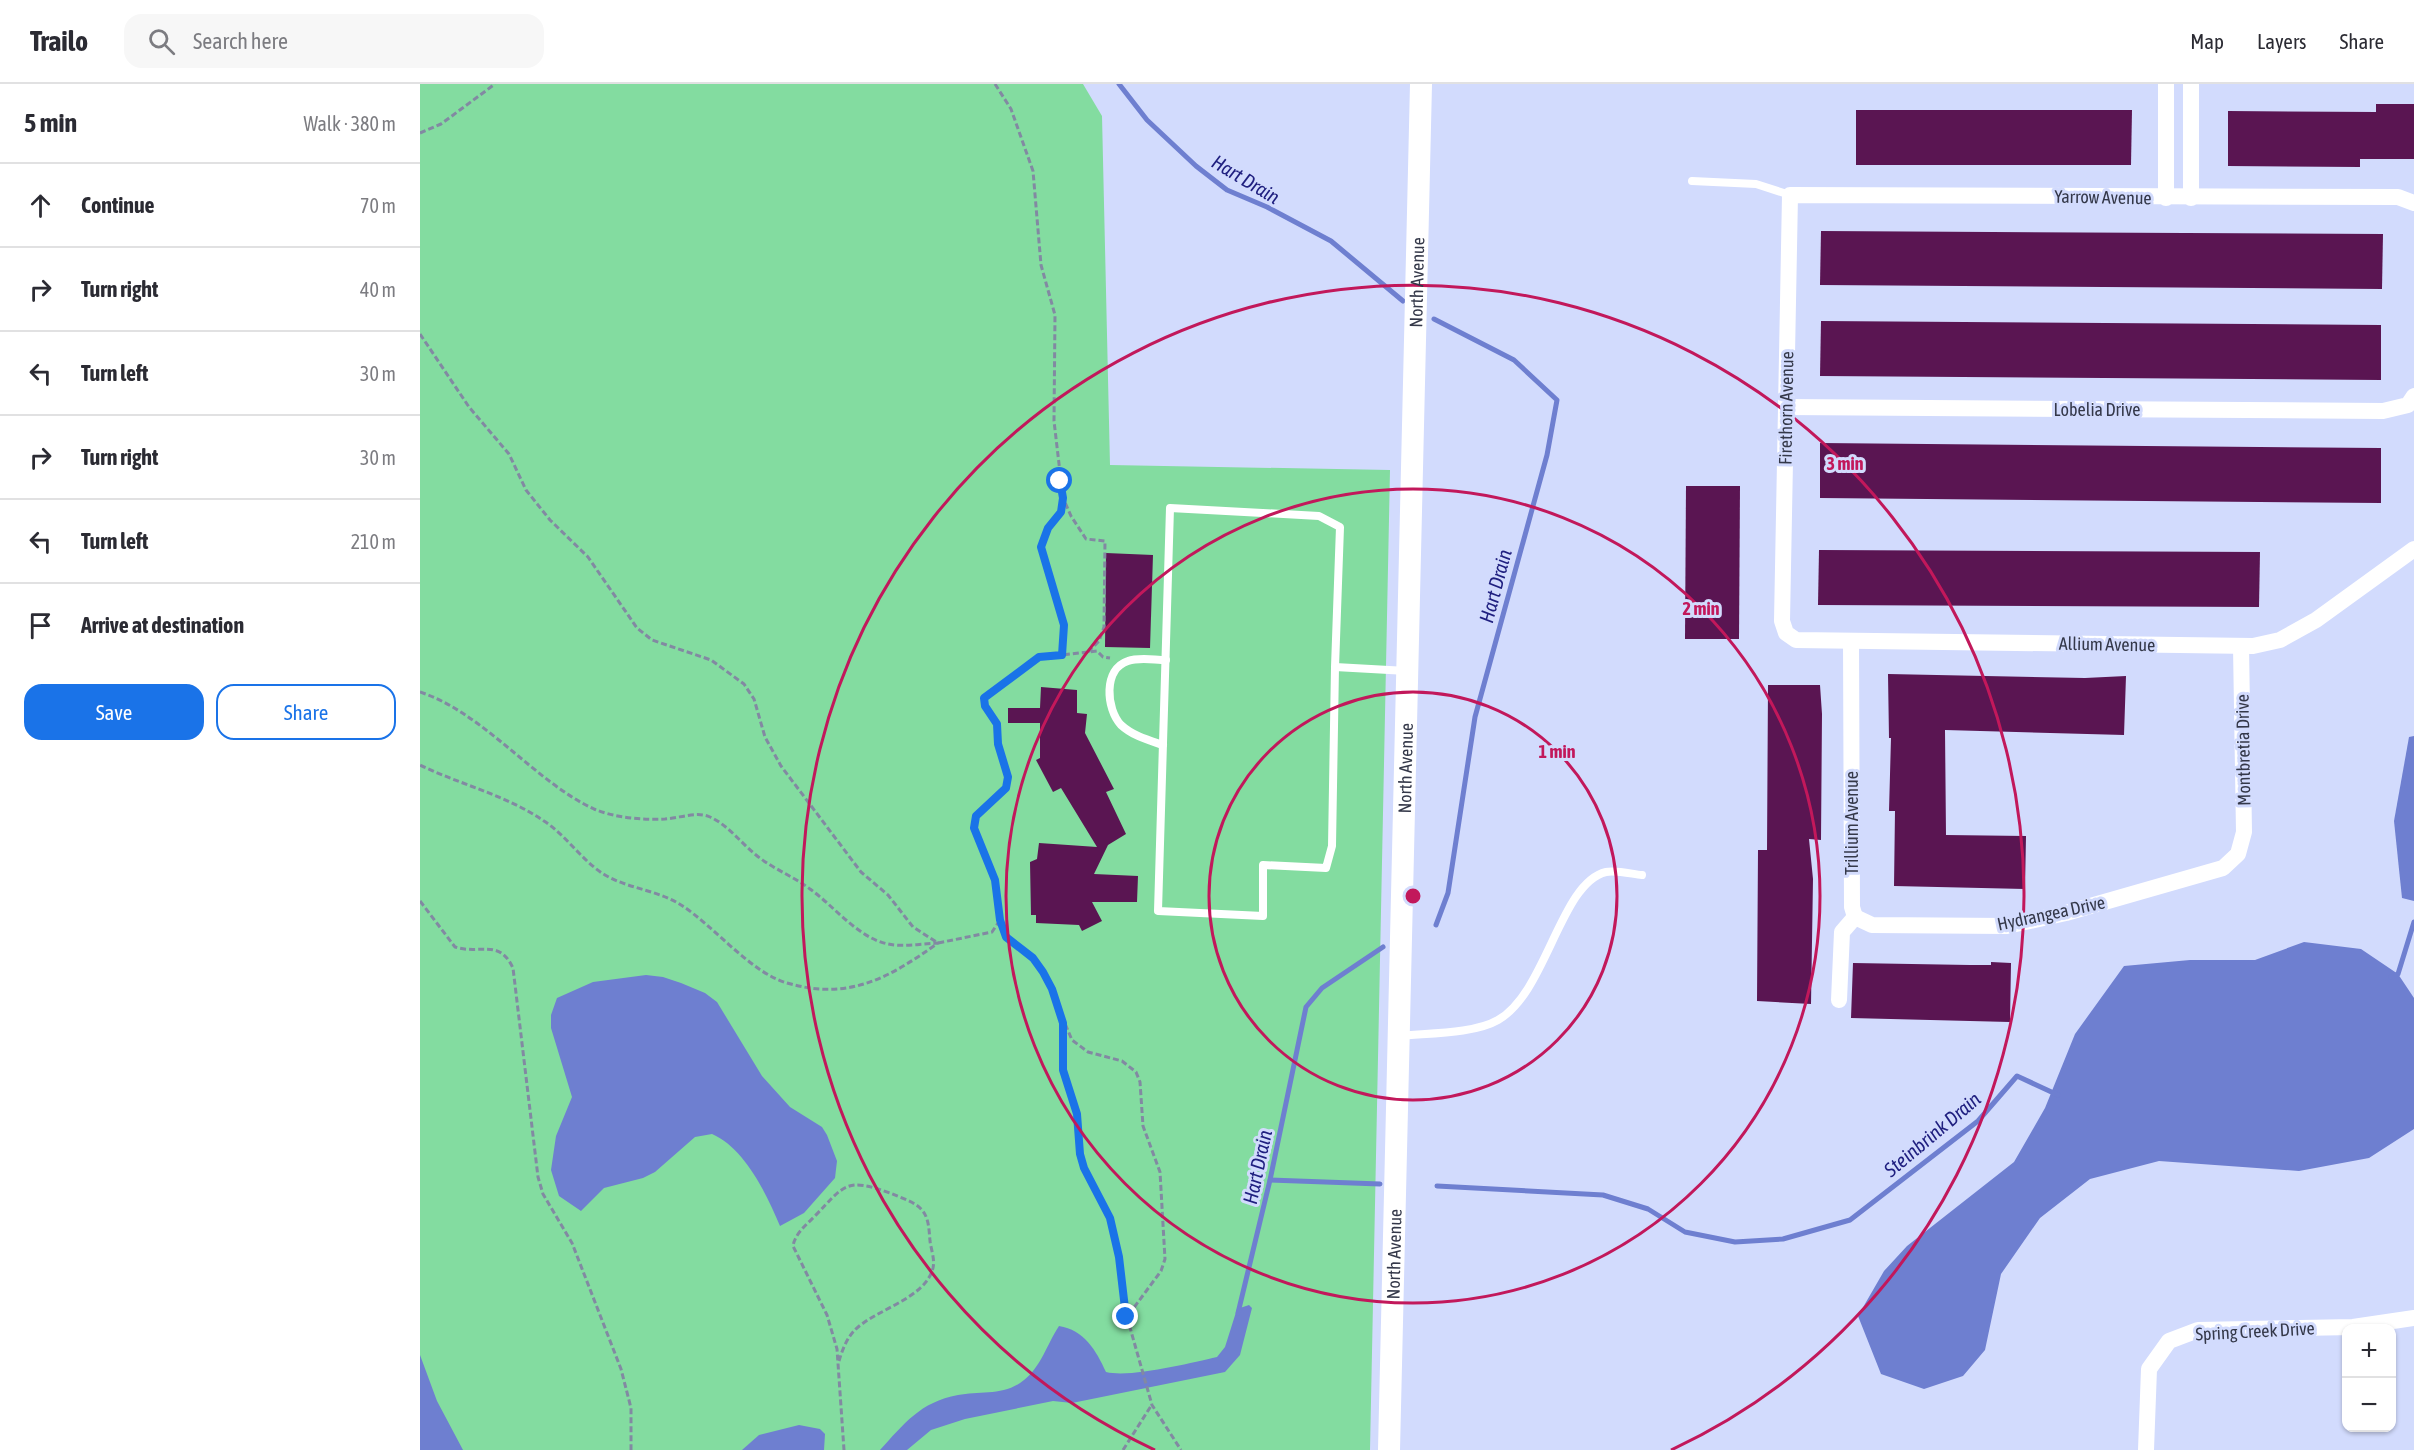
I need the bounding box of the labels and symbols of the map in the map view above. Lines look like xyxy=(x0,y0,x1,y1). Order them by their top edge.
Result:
water label: Hart Drain xyxy=(1208,150,1284,208)
street label: Yarrow Avenue xyxy=(2054,186,2152,208)
street label: North Avenue xyxy=(1405,237,1428,328)
street label: Firethorn Avenue xyxy=(1775,351,1797,465)
street label: Lobelia Drive xyxy=(2054,399,2140,420)
text: 3 min xyxy=(1827,453,1864,474)
route start xyxy=(1046,467,1072,493)
water label: Hart Drain xyxy=(1474,546,1516,625)
text: 2 min xyxy=(1683,598,1720,619)
street label: Allium Avenue xyxy=(2059,633,2155,655)
street label: Montbretia Drive xyxy=(2232,694,2254,806)
street label: North Avenue xyxy=(1393,723,1417,814)
text: 1 min xyxy=(1539,741,1576,762)
street label: Trillium Avenue xyxy=(1841,771,1862,875)
centre of rings xyxy=(1403,886,1423,906)
street label: Hydrangea Drive xyxy=(1995,891,2107,935)
water label: Steinbrink Drain xyxy=(1878,1087,1985,1182)
water label: Hart Drain xyxy=(1238,1128,1276,1206)
street label: North Avenue xyxy=(1382,1209,1405,1300)
route end xyxy=(1112,1303,1138,1329)
street label: Spring Creek Drive xyxy=(2195,1317,2315,1345)

